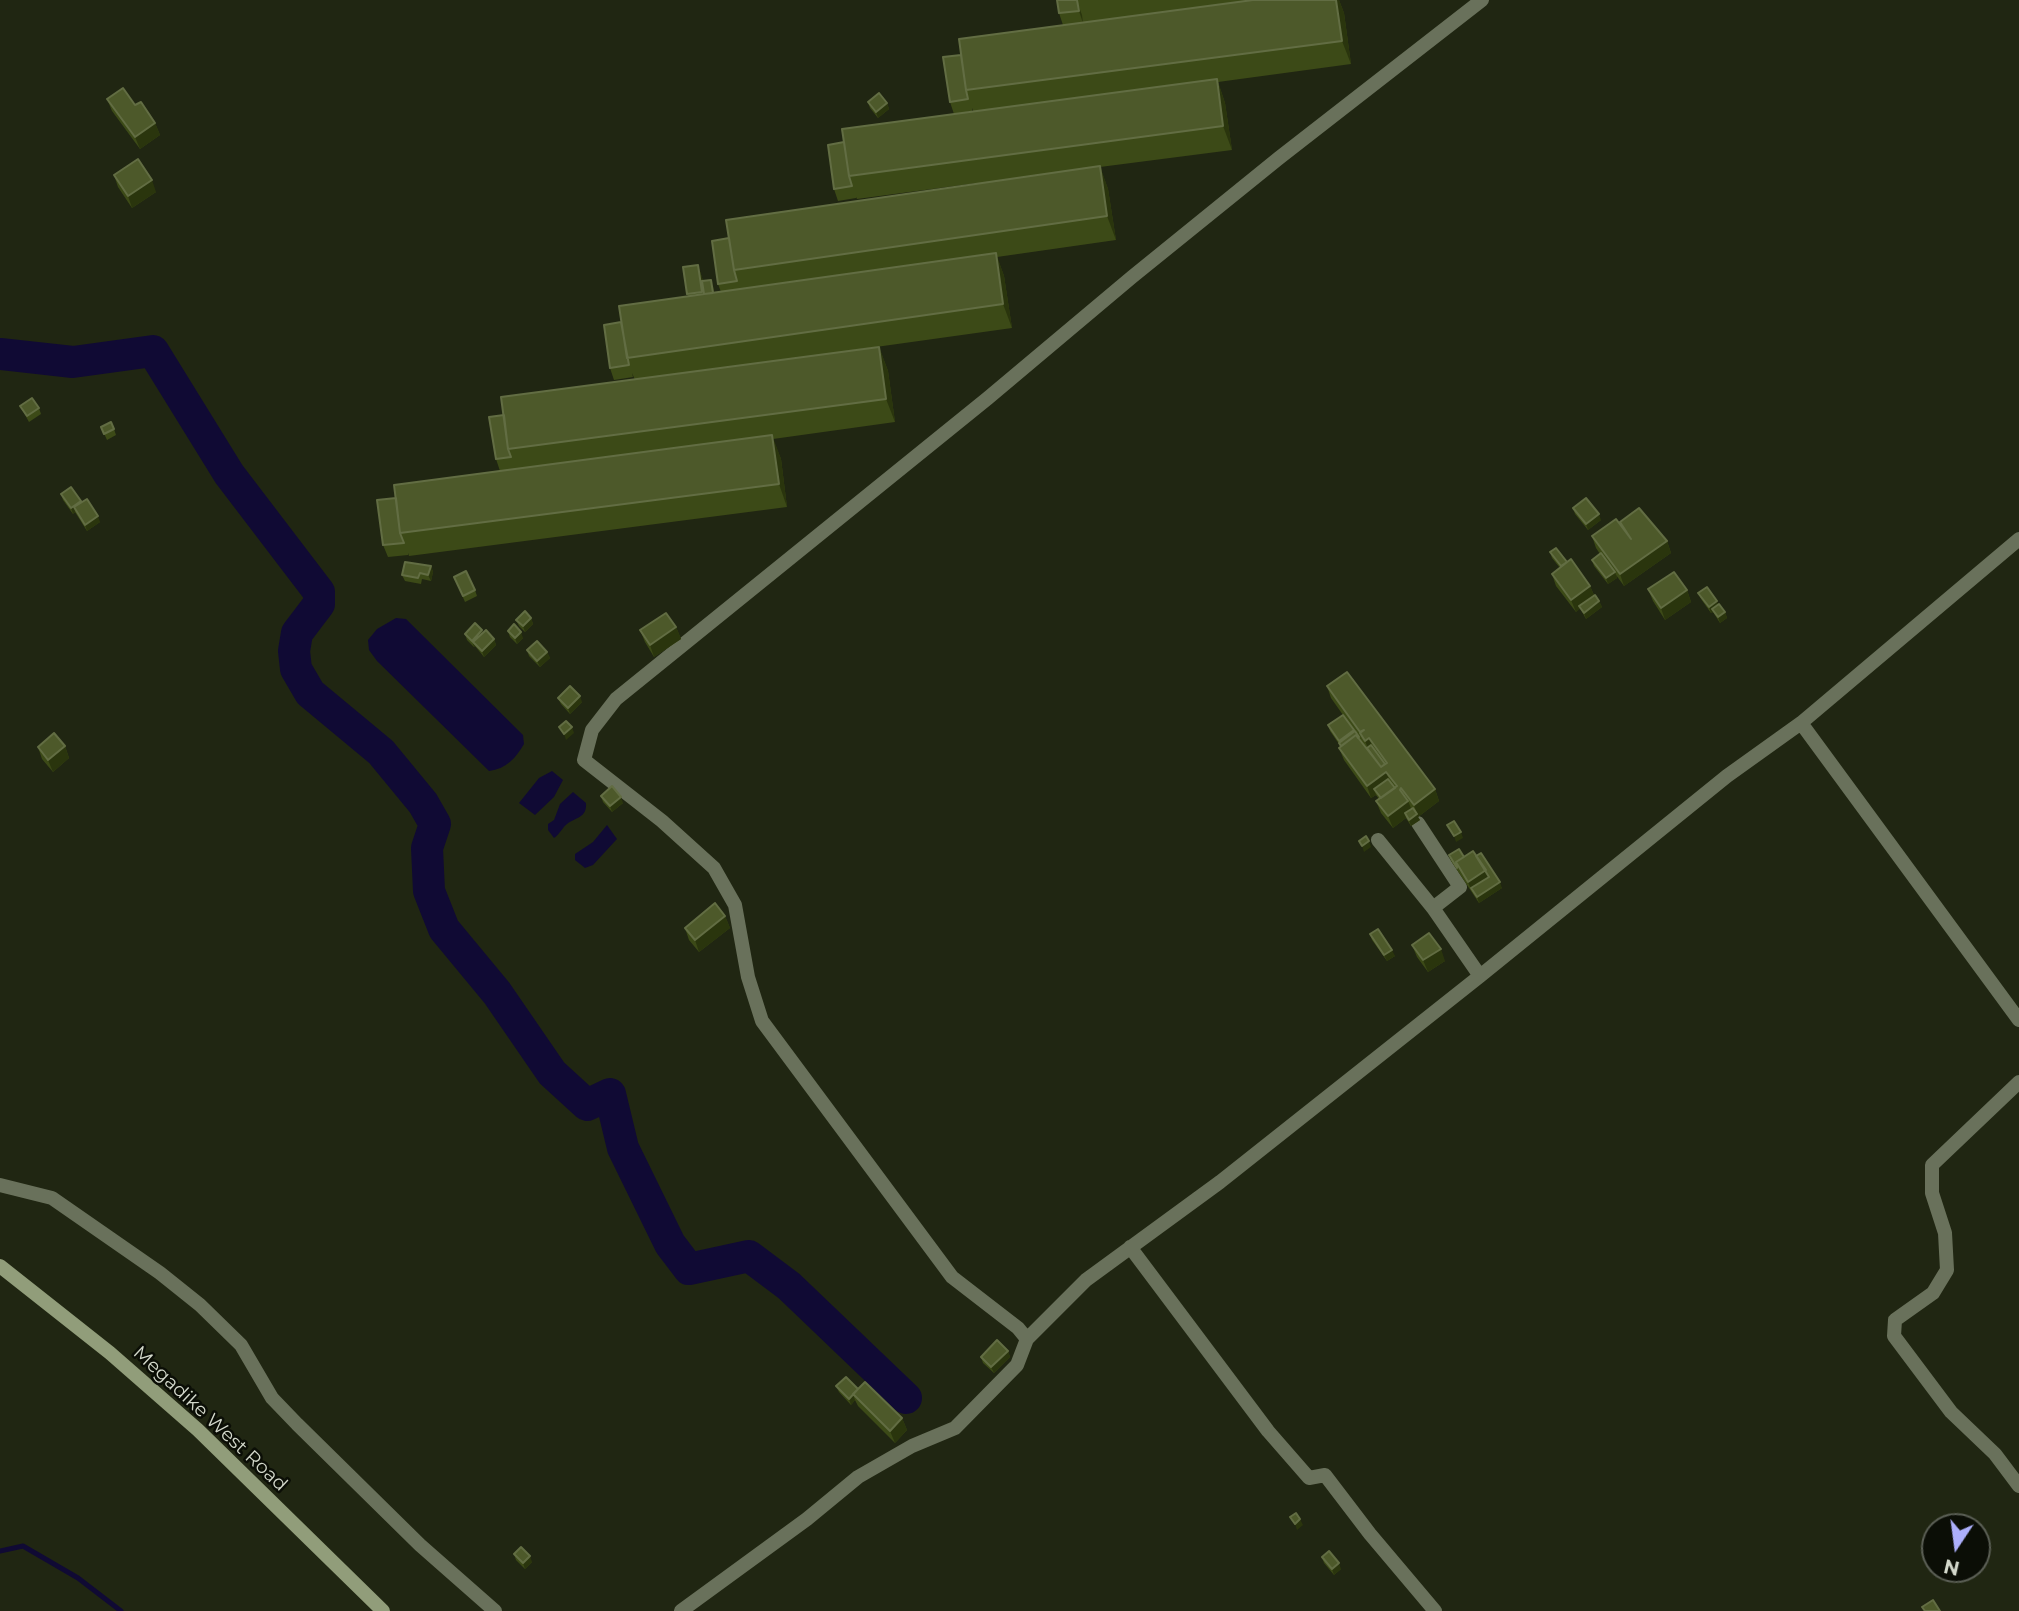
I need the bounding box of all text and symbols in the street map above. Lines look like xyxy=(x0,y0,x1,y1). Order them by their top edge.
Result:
street label: Megadike West Road xyxy=(128,1342,292,1496)
north arrow xyxy=(1921,1513,1991,1583)
text: N xyxy=(1942,1554,1962,1580)

